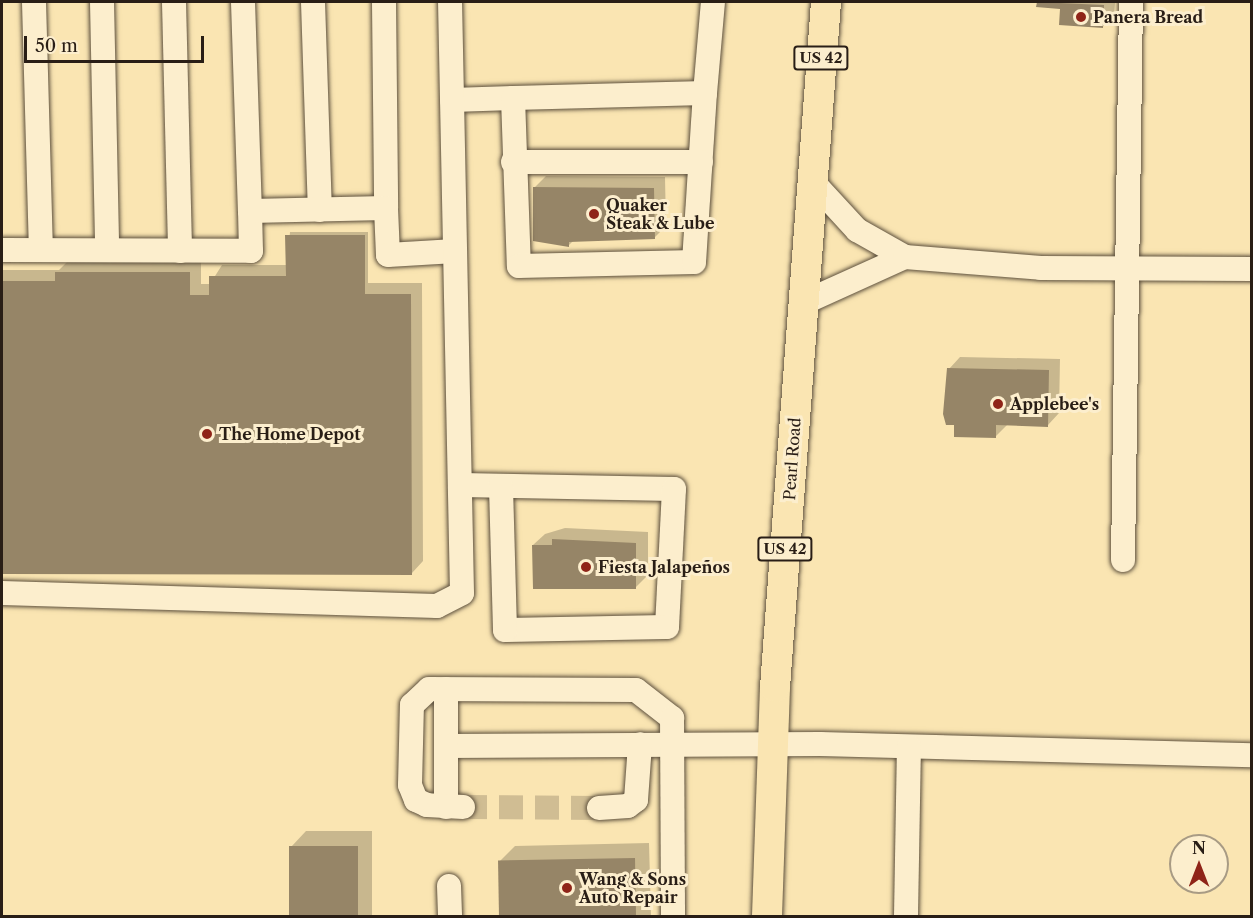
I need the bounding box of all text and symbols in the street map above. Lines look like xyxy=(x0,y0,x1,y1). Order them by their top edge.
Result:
place label: Panera Bread xyxy=(1093,7,1203,27)
marker: Panera Bread xyxy=(1074,10,1088,24)
scale bar xyxy=(27,24,207,62)
text: 50 m xyxy=(35,35,78,57)
road number: US 42 xyxy=(792,46,850,70)
place label: Quaker Steak & Lube xyxy=(606,195,715,233)
marker: Quaker Steak & Lube xyxy=(587,207,601,221)
place label: Applebee's xyxy=(1010,394,1099,414)
marker: Applebee's xyxy=(991,397,1005,411)
street label: Pearl Road xyxy=(780,417,804,501)
place label: The Home Depot xyxy=(219,424,361,444)
marker: The Home Depot xyxy=(200,427,214,441)
road number: US 42 xyxy=(756,537,814,561)
place label: Fiesta Jalapeños xyxy=(598,557,730,577)
marker: Fiesta Jalapeños xyxy=(579,560,593,574)
north arrow xyxy=(1169,834,1229,894)
text: N xyxy=(1192,838,1206,858)
place label: Wang & Sons Auto Repair xyxy=(579,869,686,907)
marker: Wang & Sons Auto Repair xyxy=(560,881,574,895)

